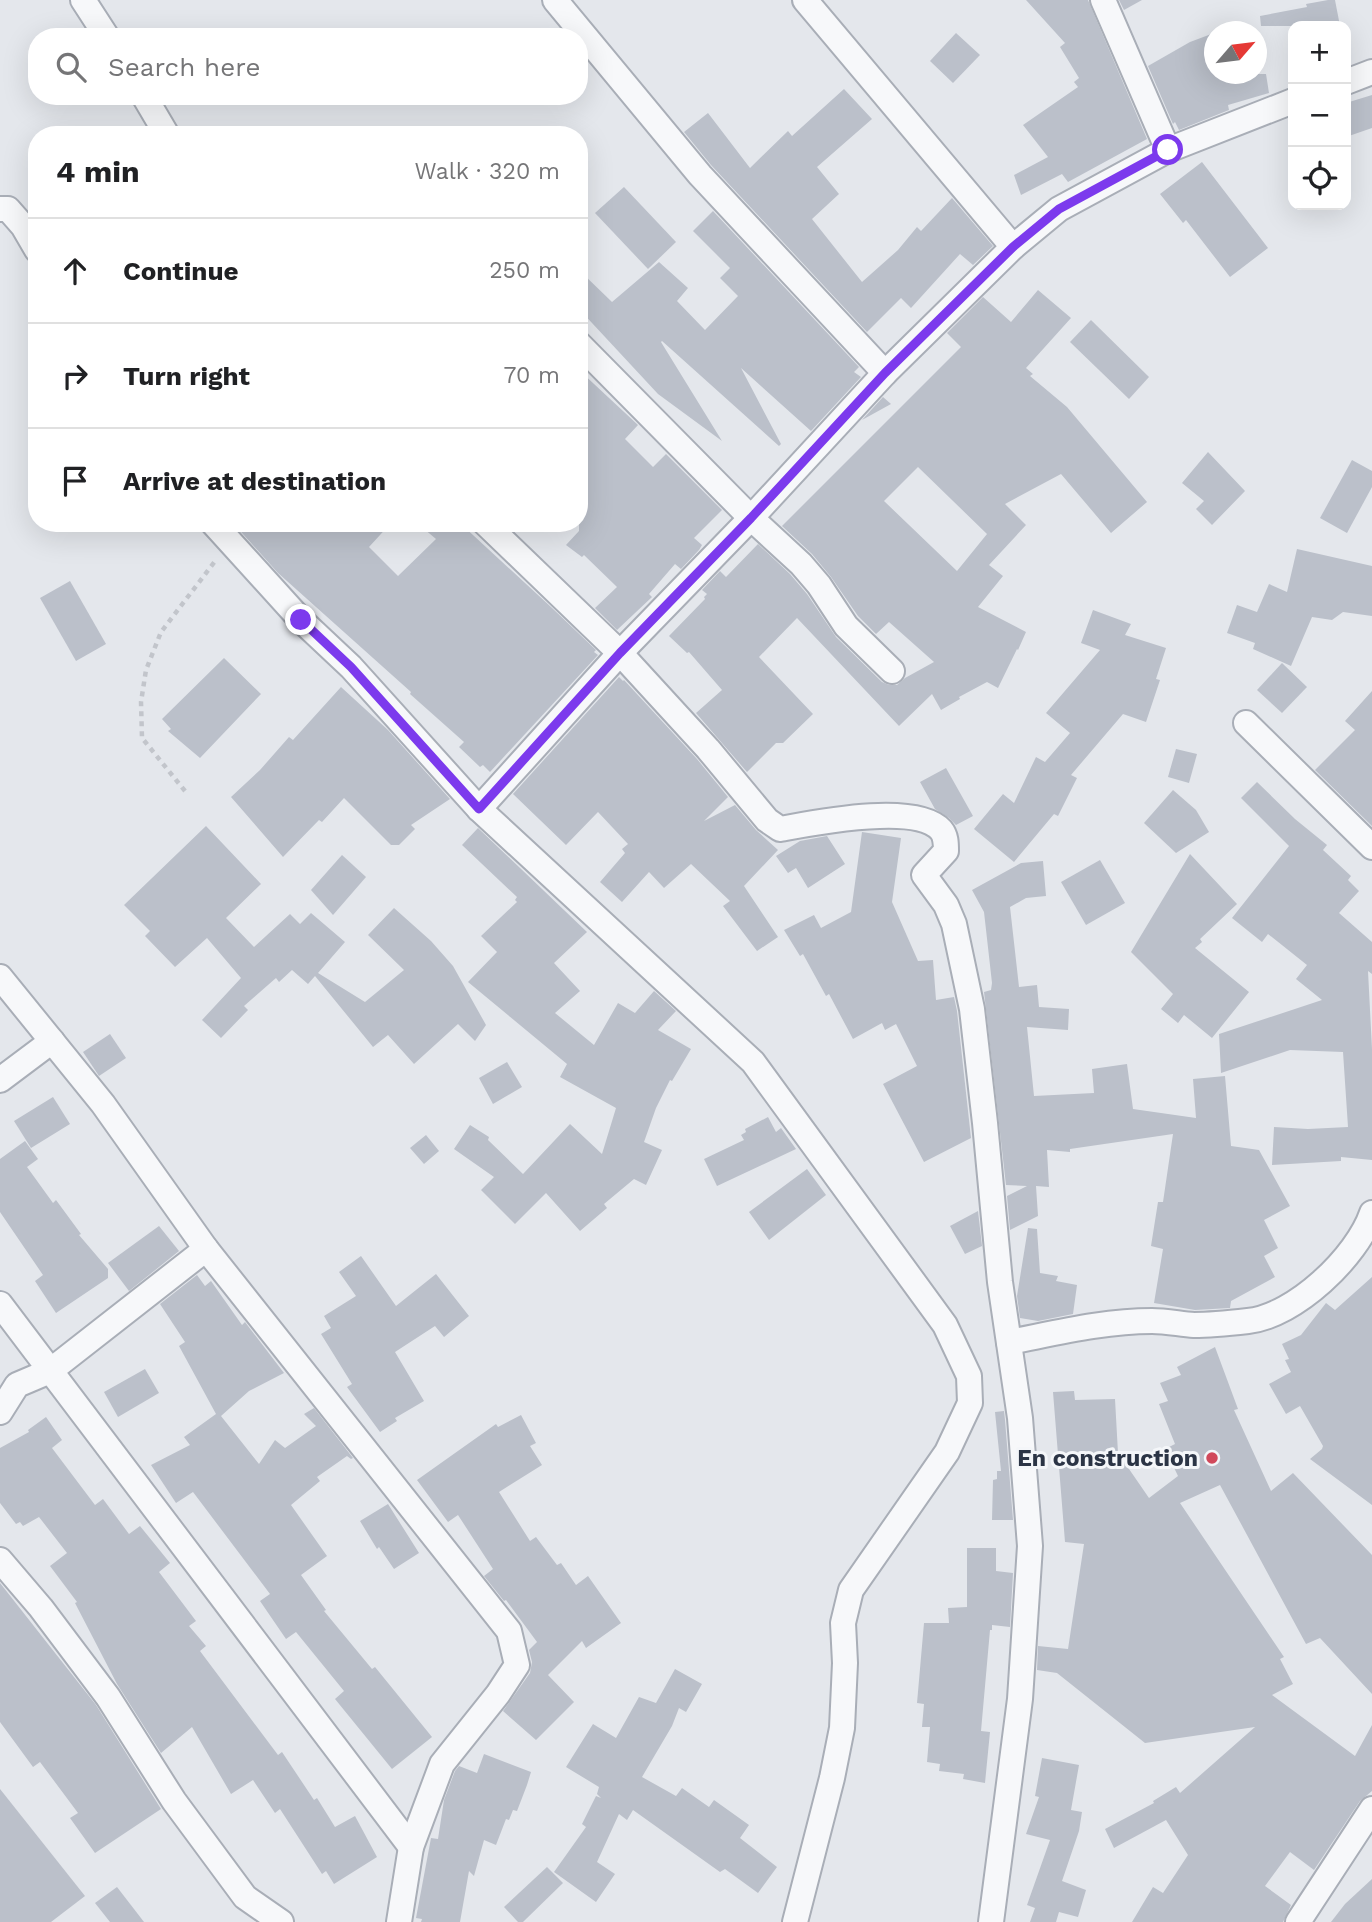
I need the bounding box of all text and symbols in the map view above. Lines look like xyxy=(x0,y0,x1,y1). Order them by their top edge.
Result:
north arrow xyxy=(1204,21,1267,84)
map controls xyxy=(1288,21,1351,210)
button: + xyxy=(1288,21,1351,84)
search box xyxy=(28,28,588,105)
icon: search xyxy=(52,48,90,86)
text: Search here xyxy=(108,52,260,82)
button: − xyxy=(1288,84,1351,147)
route start xyxy=(1152,134,1183,165)
button: locate xyxy=(1288,147,1351,210)
text: 4 min xyxy=(56,154,140,189)
text: Walk · 320 m xyxy=(414,158,560,185)
icon: ahead xyxy=(56,252,94,290)
text: Continue xyxy=(123,256,239,286)
text: 250 m xyxy=(489,257,560,284)
icon: right xyxy=(56,357,94,395)
text: Turn right xyxy=(123,361,250,391)
text: 70 m xyxy=(503,362,560,389)
icon: arrive xyxy=(56,462,94,500)
text: Arrive at destination xyxy=(123,466,386,496)
route end xyxy=(285,604,316,635)
place label: En construction xyxy=(1017,1445,1198,1472)
marker: En construction xyxy=(1204,1450,1220,1466)

